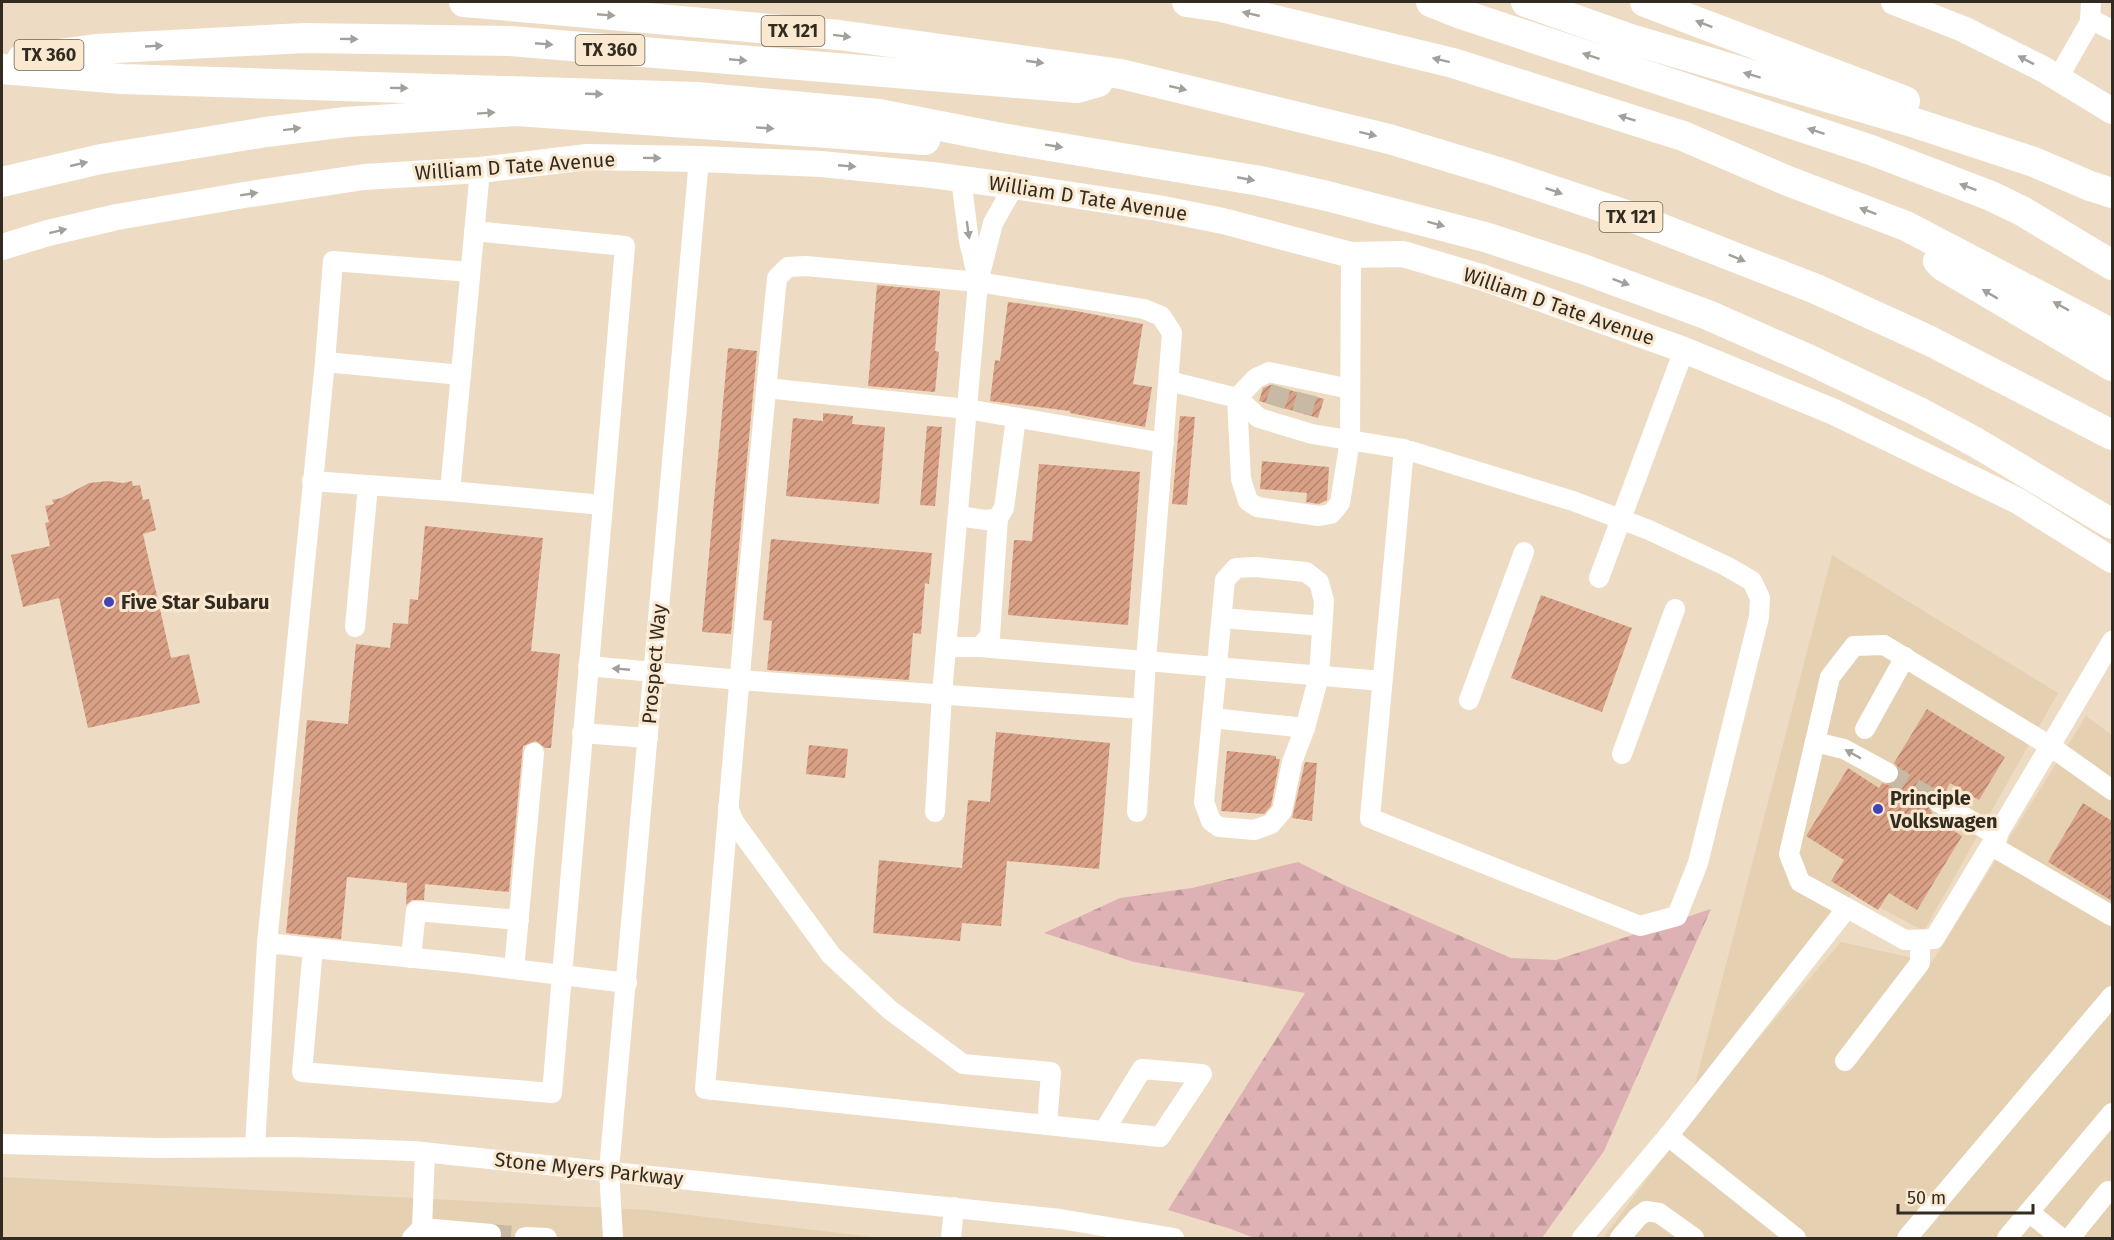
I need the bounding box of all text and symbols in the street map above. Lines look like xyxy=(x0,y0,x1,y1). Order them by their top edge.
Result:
one-way arrow xyxy=(1242,9,1261,19)
one-way arrow xyxy=(596,10,615,20)
road number: TX 121 xyxy=(762,16,824,46)
one-way arrow xyxy=(1695,19,1713,29)
one-way arrow xyxy=(832,31,851,41)
one-way arrow xyxy=(340,34,359,44)
road number: TX 360 xyxy=(576,35,644,65)
one-way arrow xyxy=(535,39,554,49)
road number: TX 360 xyxy=(14,40,84,70)
one-way arrow xyxy=(145,41,164,50)
one-way arrow xyxy=(1582,51,1600,61)
one-way arrow xyxy=(1432,54,1450,64)
one-way arrow xyxy=(729,55,748,65)
one-way arrow xyxy=(2017,56,2035,66)
one-way arrow xyxy=(1026,58,1045,67)
one-way arrow xyxy=(1743,70,1761,79)
one-way arrow xyxy=(389,83,408,93)
one-way arrow xyxy=(1169,83,1188,93)
one-way arrow xyxy=(584,89,603,98)
one-way arrow xyxy=(477,108,496,118)
one-way arrow xyxy=(1618,113,1636,122)
one-way arrow xyxy=(283,124,302,134)
one-way arrow xyxy=(755,124,774,133)
one-way arrow xyxy=(1807,126,1825,135)
one-way arrow xyxy=(1359,129,1377,139)
one-way arrow xyxy=(1044,142,1063,151)
street label: William D Tate Avenue xyxy=(414,147,616,185)
one-way arrow xyxy=(642,153,661,163)
one-way arrow xyxy=(70,159,89,168)
one-way arrow xyxy=(837,162,856,171)
street label: William D Tate Avenue xyxy=(987,170,1189,226)
one-way arrow xyxy=(1237,175,1256,184)
one-way arrow xyxy=(1959,182,1977,192)
one-way arrow xyxy=(1545,186,1563,196)
one-way arrow xyxy=(240,189,259,198)
road number: TX 121 xyxy=(1600,202,1662,232)
one-way arrow xyxy=(1858,206,1876,216)
one-way arrow xyxy=(1426,219,1445,229)
one-way arrow xyxy=(963,221,972,240)
one-way arrow xyxy=(49,226,67,236)
one-way arrow xyxy=(1729,253,1747,263)
street label: William D Tate Avenue xyxy=(1460,262,1658,350)
one-way arrow xyxy=(1613,278,1631,288)
one-way arrow xyxy=(1981,289,1998,299)
one-way arrow xyxy=(2052,301,2069,311)
place label: Five Star Subaru xyxy=(121,590,269,614)
marker: Five Star Subaru xyxy=(102,595,116,609)
street label: Prospect Way xyxy=(637,603,671,725)
one-way arrow xyxy=(611,664,630,673)
one-way arrow xyxy=(1844,749,1861,759)
place label: Principle Volkswagen xyxy=(1889,786,1998,833)
marker: Principle Volkswagen xyxy=(1871,802,1885,816)
street label: Stone Myers Parkway xyxy=(493,1147,685,1191)
scale bar xyxy=(1898,1177,2033,1215)
text: 50 m xyxy=(1907,1187,1946,1209)

